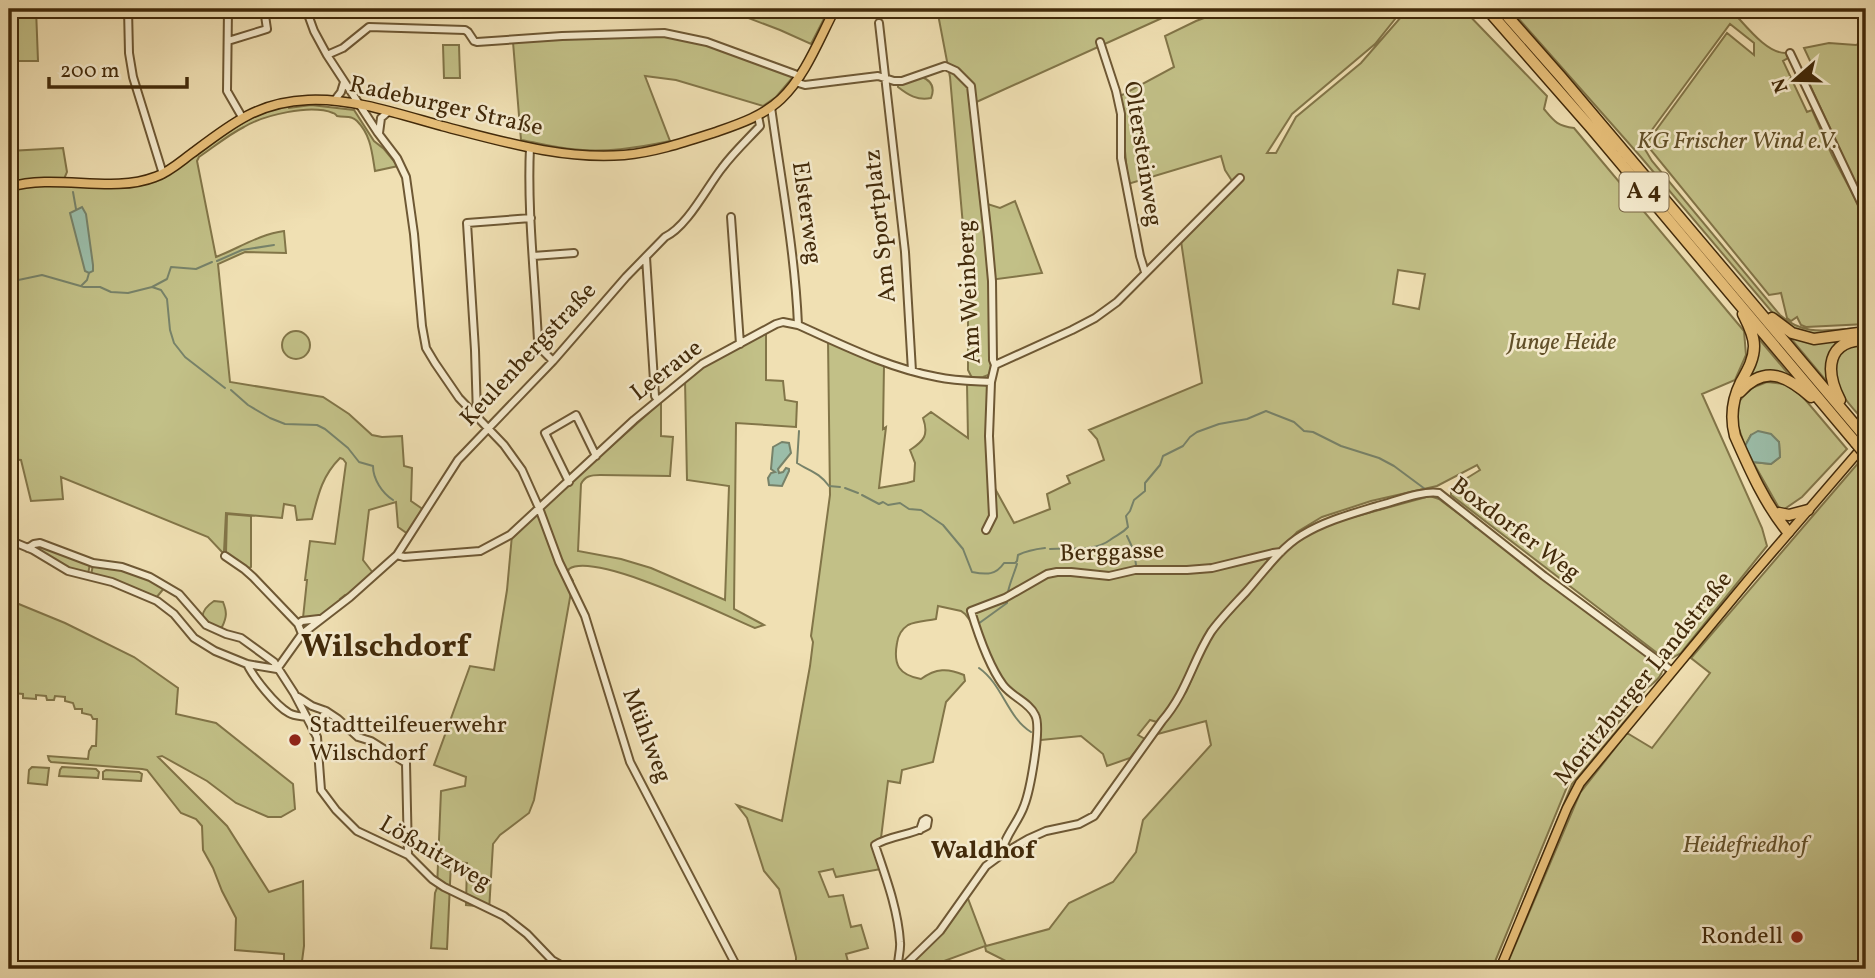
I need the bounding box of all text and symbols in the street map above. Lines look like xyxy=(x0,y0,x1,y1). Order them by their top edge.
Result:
scale bar xyxy=(49,46,187,90)
north arrow xyxy=(1759,46,1829,116)
text: 200 m xyxy=(60,57,120,86)
street label: Radeburger Straße xyxy=(346,68,546,146)
text: N xyxy=(1766,74,1795,96)
street label: Oltersteinweg xyxy=(1114,79,1170,229)
park label: KG Frischer Wind e.V. xyxy=(1637,125,1837,159)
street label: Am Sportplatz xyxy=(856,148,906,304)
street label: Elsterweg xyxy=(782,159,830,267)
road number: A 4 xyxy=(1620,172,1668,211)
street label: Am Weinberg xyxy=(949,219,991,365)
street label: Keulenbergstraße xyxy=(453,275,605,435)
park label: Junge Heide xyxy=(1506,326,1616,360)
street label: Leeraue xyxy=(624,332,710,410)
street label: Boxdorfer Weg xyxy=(1443,470,1587,590)
street label: Berggasse xyxy=(1059,534,1165,572)
street label: Moritzburger Landstraße xyxy=(1547,564,1741,794)
district label: Wilschdorf xyxy=(301,626,471,670)
street label: Mühlweg xyxy=(612,684,680,788)
place label: Stadtteilfeuerwehr Wilschdorf xyxy=(309,709,507,771)
marker: Stadtteilfeuerwehr Wilschdorf xyxy=(287,732,303,748)
street label: Lößnitzweg xyxy=(373,808,497,900)
park label: Heidefriedhof xyxy=(1683,829,1812,863)
district label: Waldhof xyxy=(931,833,1038,869)
place label: Rondell xyxy=(1701,920,1783,954)
marker: Rondell xyxy=(1789,929,1805,945)

